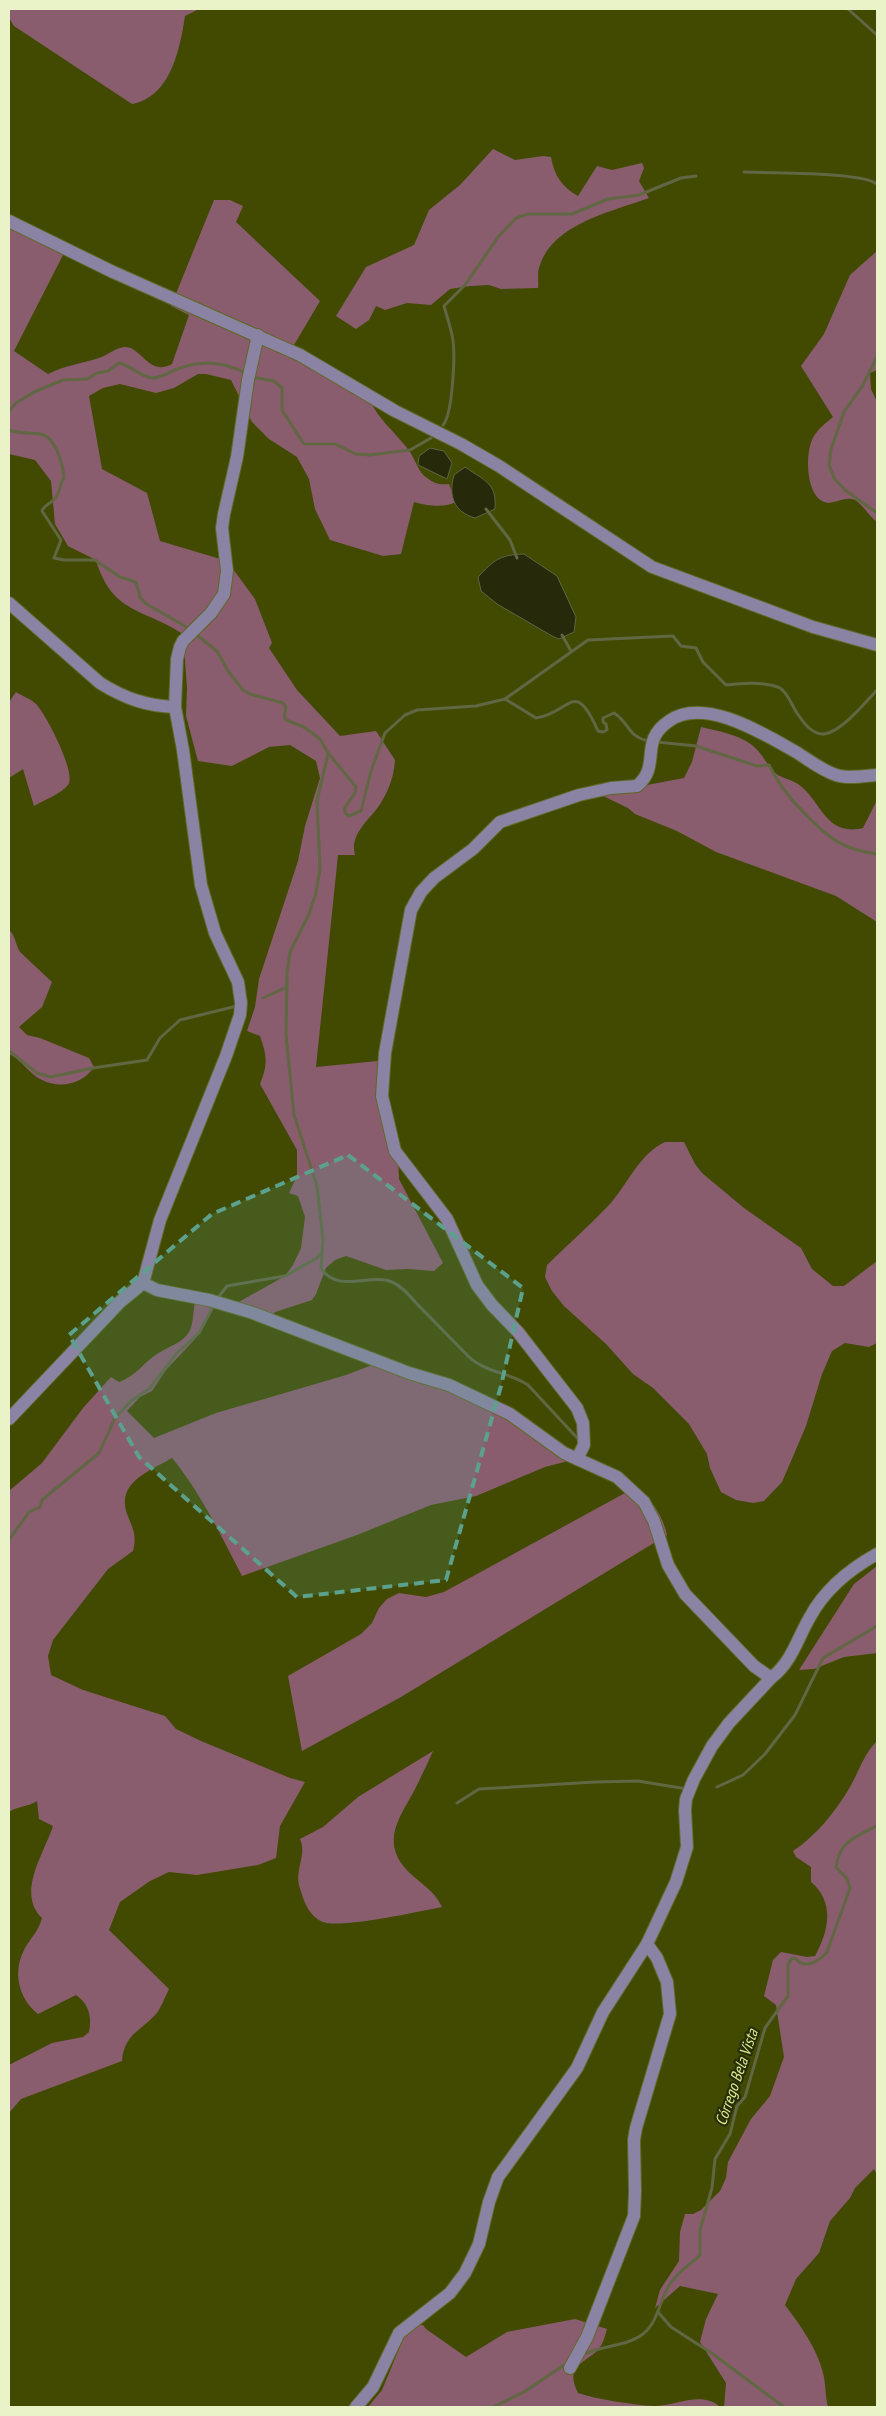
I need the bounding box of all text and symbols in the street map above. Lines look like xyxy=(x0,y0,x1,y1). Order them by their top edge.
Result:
water label: Córrego Bela Vista xyxy=(710,2025,762,2128)

